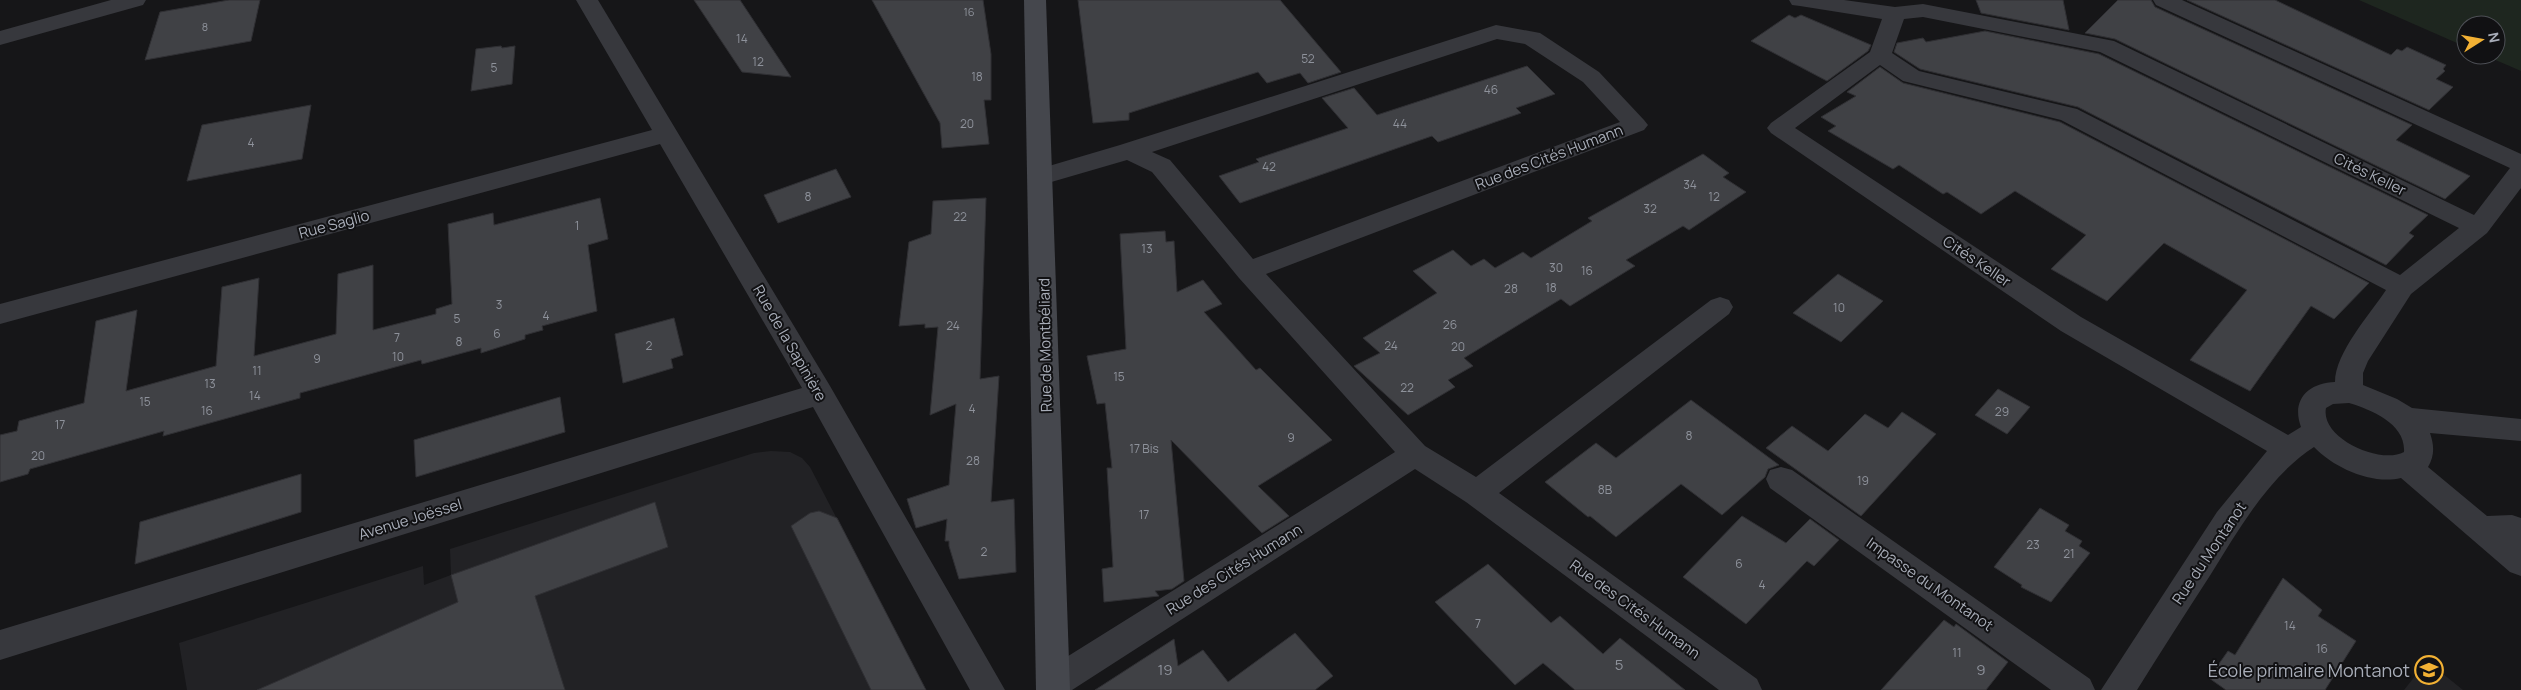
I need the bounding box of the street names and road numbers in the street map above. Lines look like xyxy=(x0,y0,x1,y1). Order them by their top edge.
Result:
street label: Rue des Cités Humann xyxy=(1472,119,1626,195)
street label: Cités Keller xyxy=(2330,147,2410,201)
street label: Rue Saglio xyxy=(296,204,372,244)
street label: Cités Keller xyxy=(1939,230,2016,292)
street label: Rue de Montbéliard xyxy=(1033,278,1057,412)
street label: Rue de la Sapinière xyxy=(748,281,832,405)
street label: Avenue Joëssel xyxy=(356,493,464,545)
street label: Rue du Montanot xyxy=(2167,498,2251,608)
street label: Rue des Cités Humann xyxy=(1162,519,1306,619)
street label: Impasse du Montanot xyxy=(1862,532,1998,636)
street label: Rue des Cités Humann xyxy=(1565,554,1705,664)

